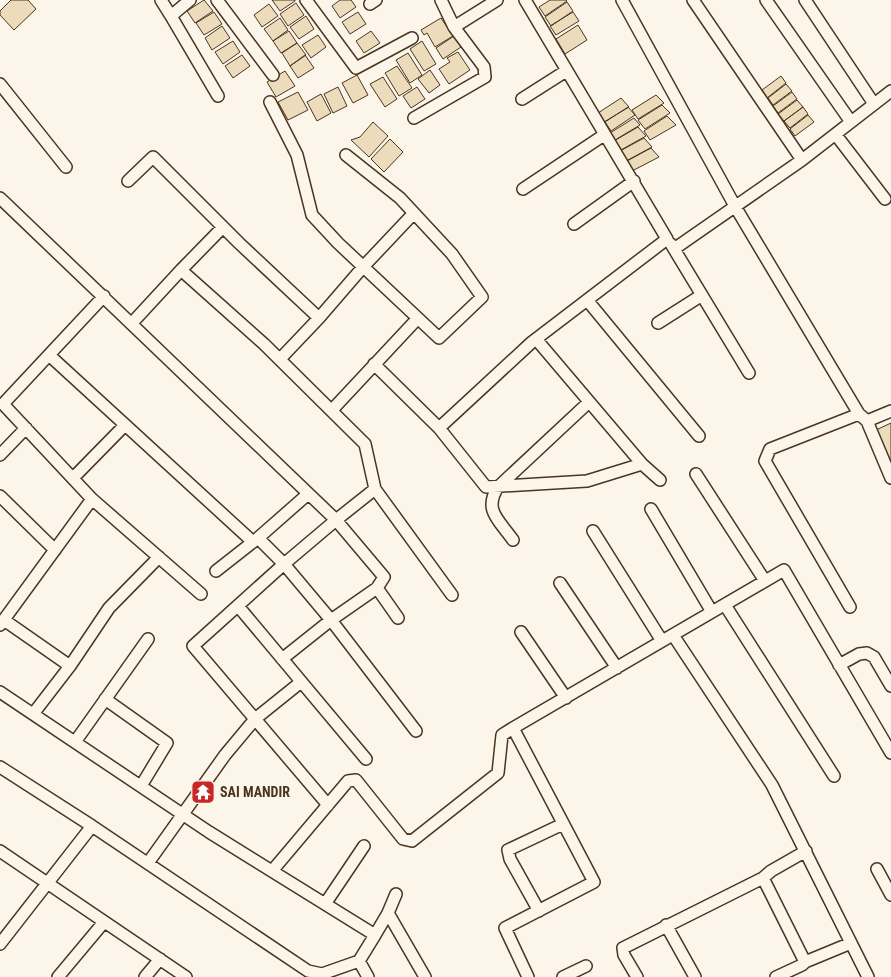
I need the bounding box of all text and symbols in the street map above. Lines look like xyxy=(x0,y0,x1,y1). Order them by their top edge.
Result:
temple icon: SAI MANDIR xyxy=(190,779,216,805)
place label: SAI MANDIR xyxy=(220,784,290,800)

